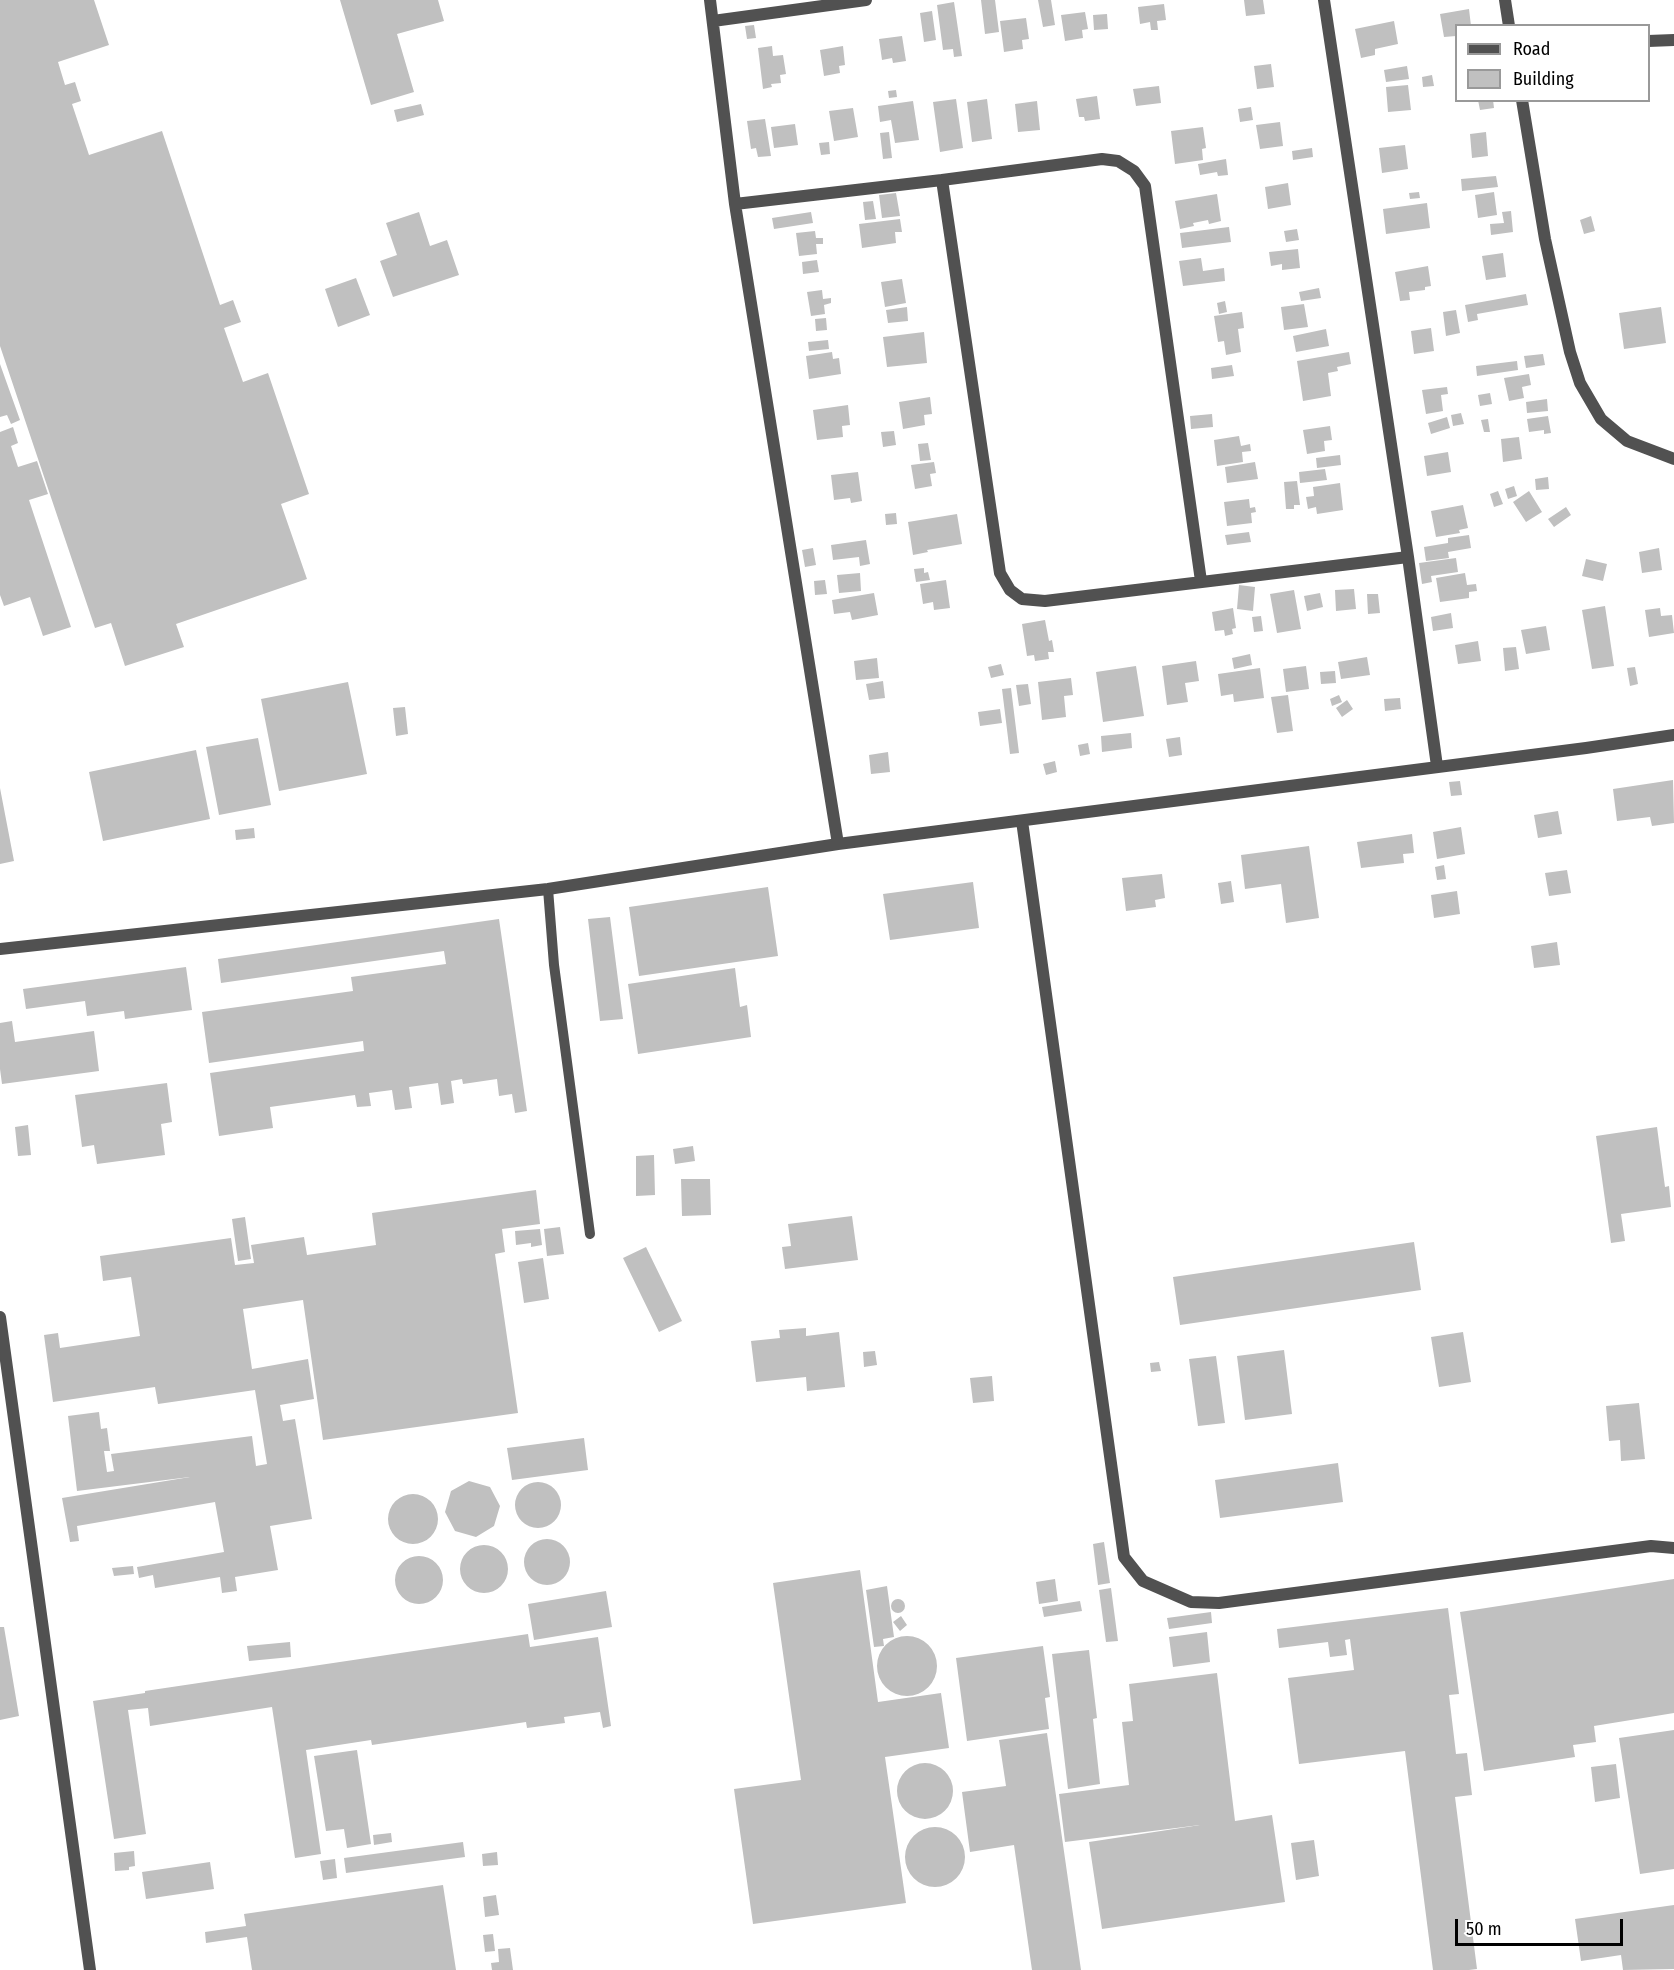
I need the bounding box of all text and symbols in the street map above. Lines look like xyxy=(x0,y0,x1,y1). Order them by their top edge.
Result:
legend xyxy=(1455,24,1650,102)
text: Road xyxy=(1513,38,1550,60)
text: Building xyxy=(1513,68,1574,90)
scale bar xyxy=(1458,1907,1626,1945)
text: 50 m xyxy=(1466,1918,1502,1940)

